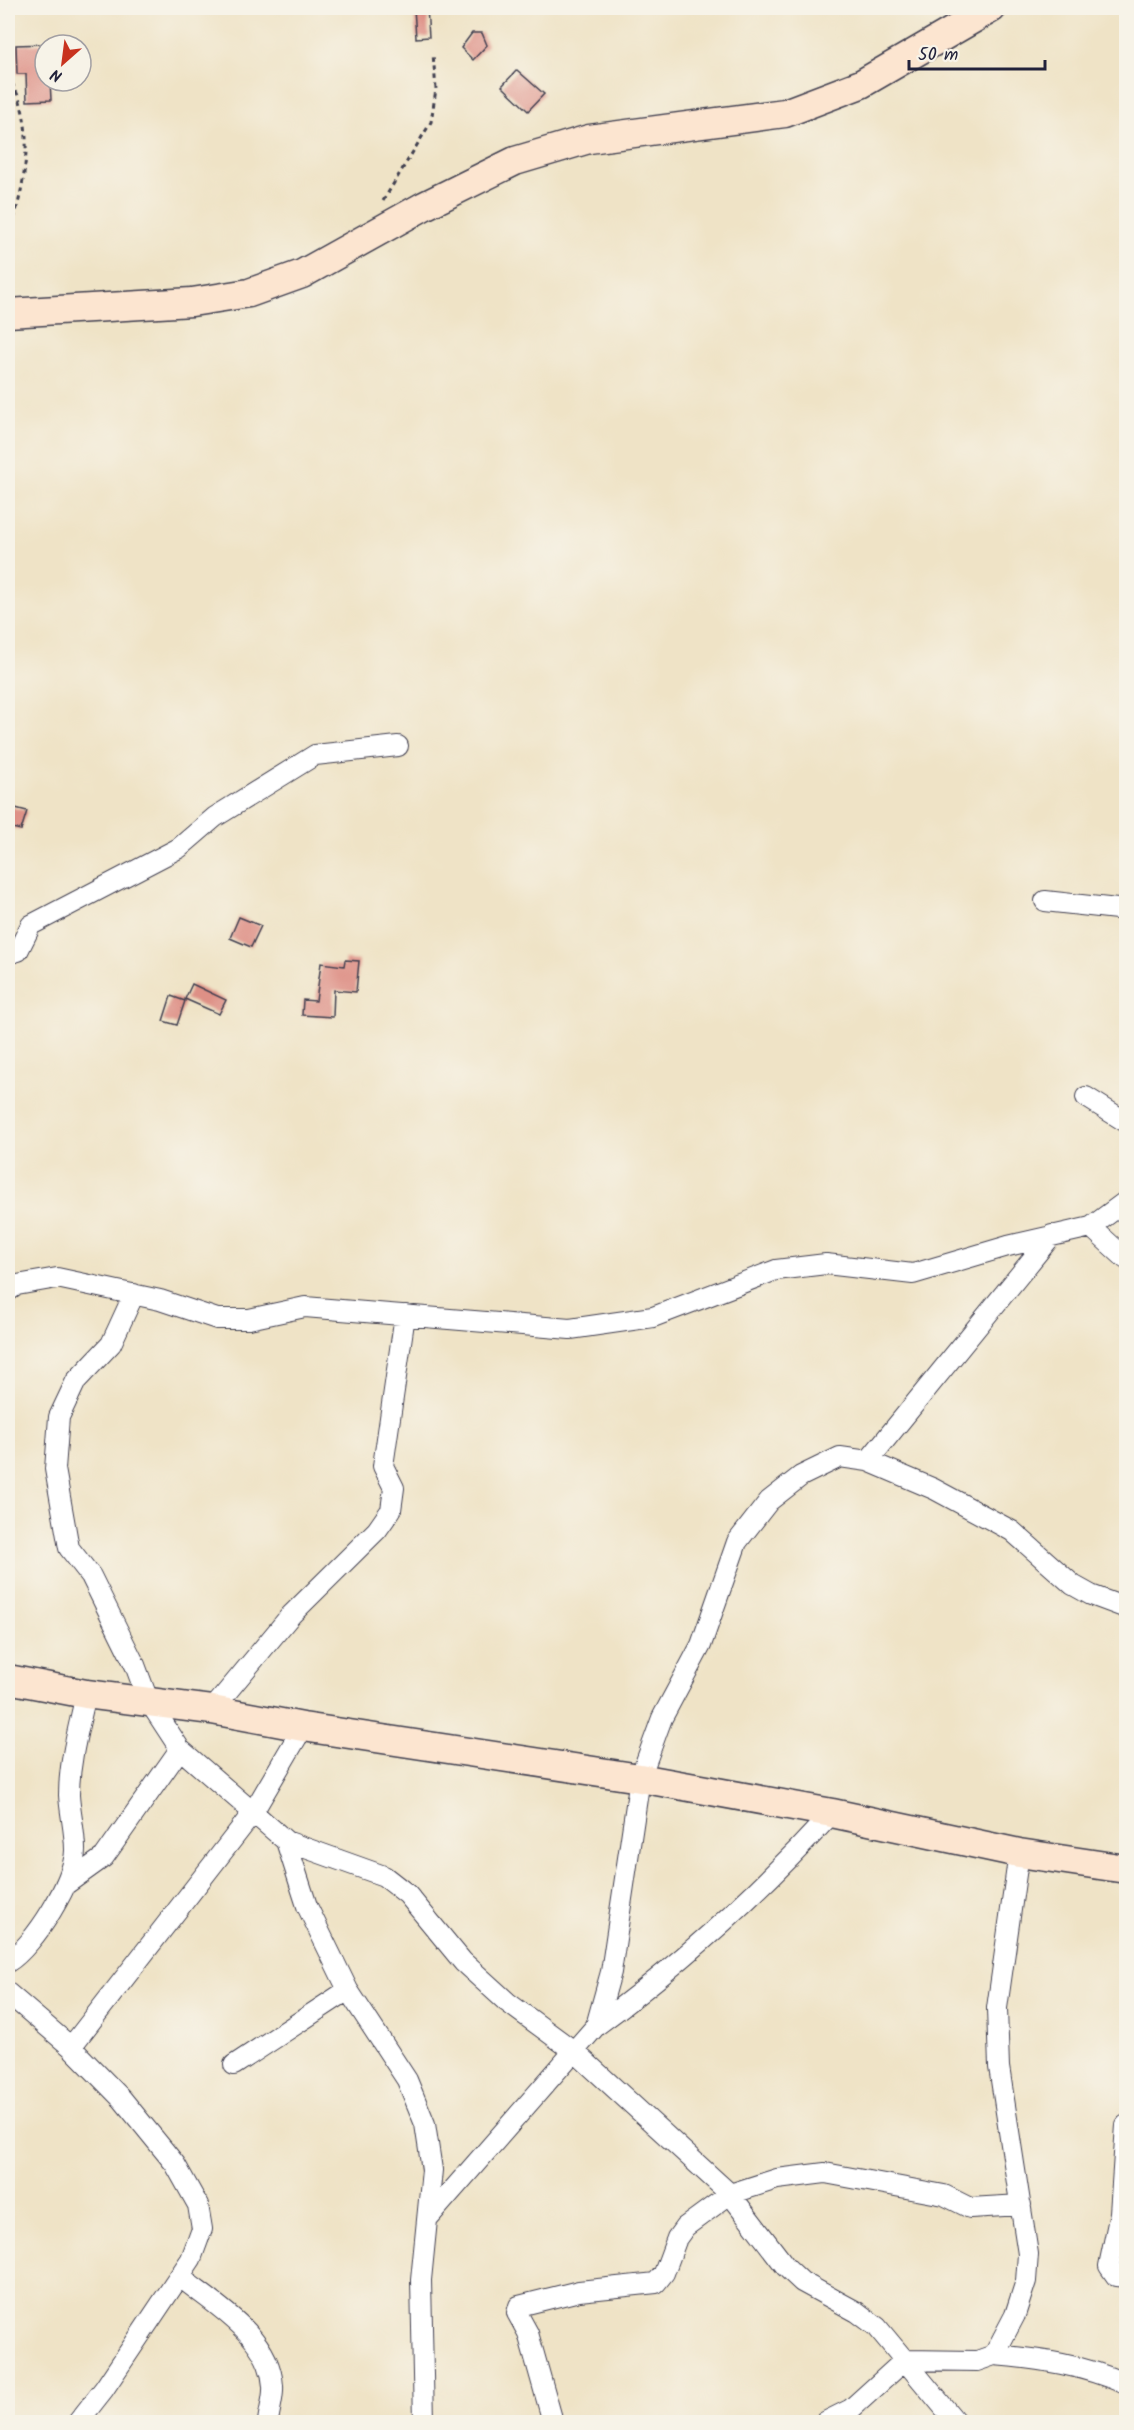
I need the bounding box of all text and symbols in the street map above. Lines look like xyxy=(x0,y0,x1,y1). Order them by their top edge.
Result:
north arrow xyxy=(33,33,93,93)
scale bar xyxy=(909,33,1046,71)
text: 50 m xyxy=(918,41,958,70)
text: N xyxy=(46,62,67,88)

